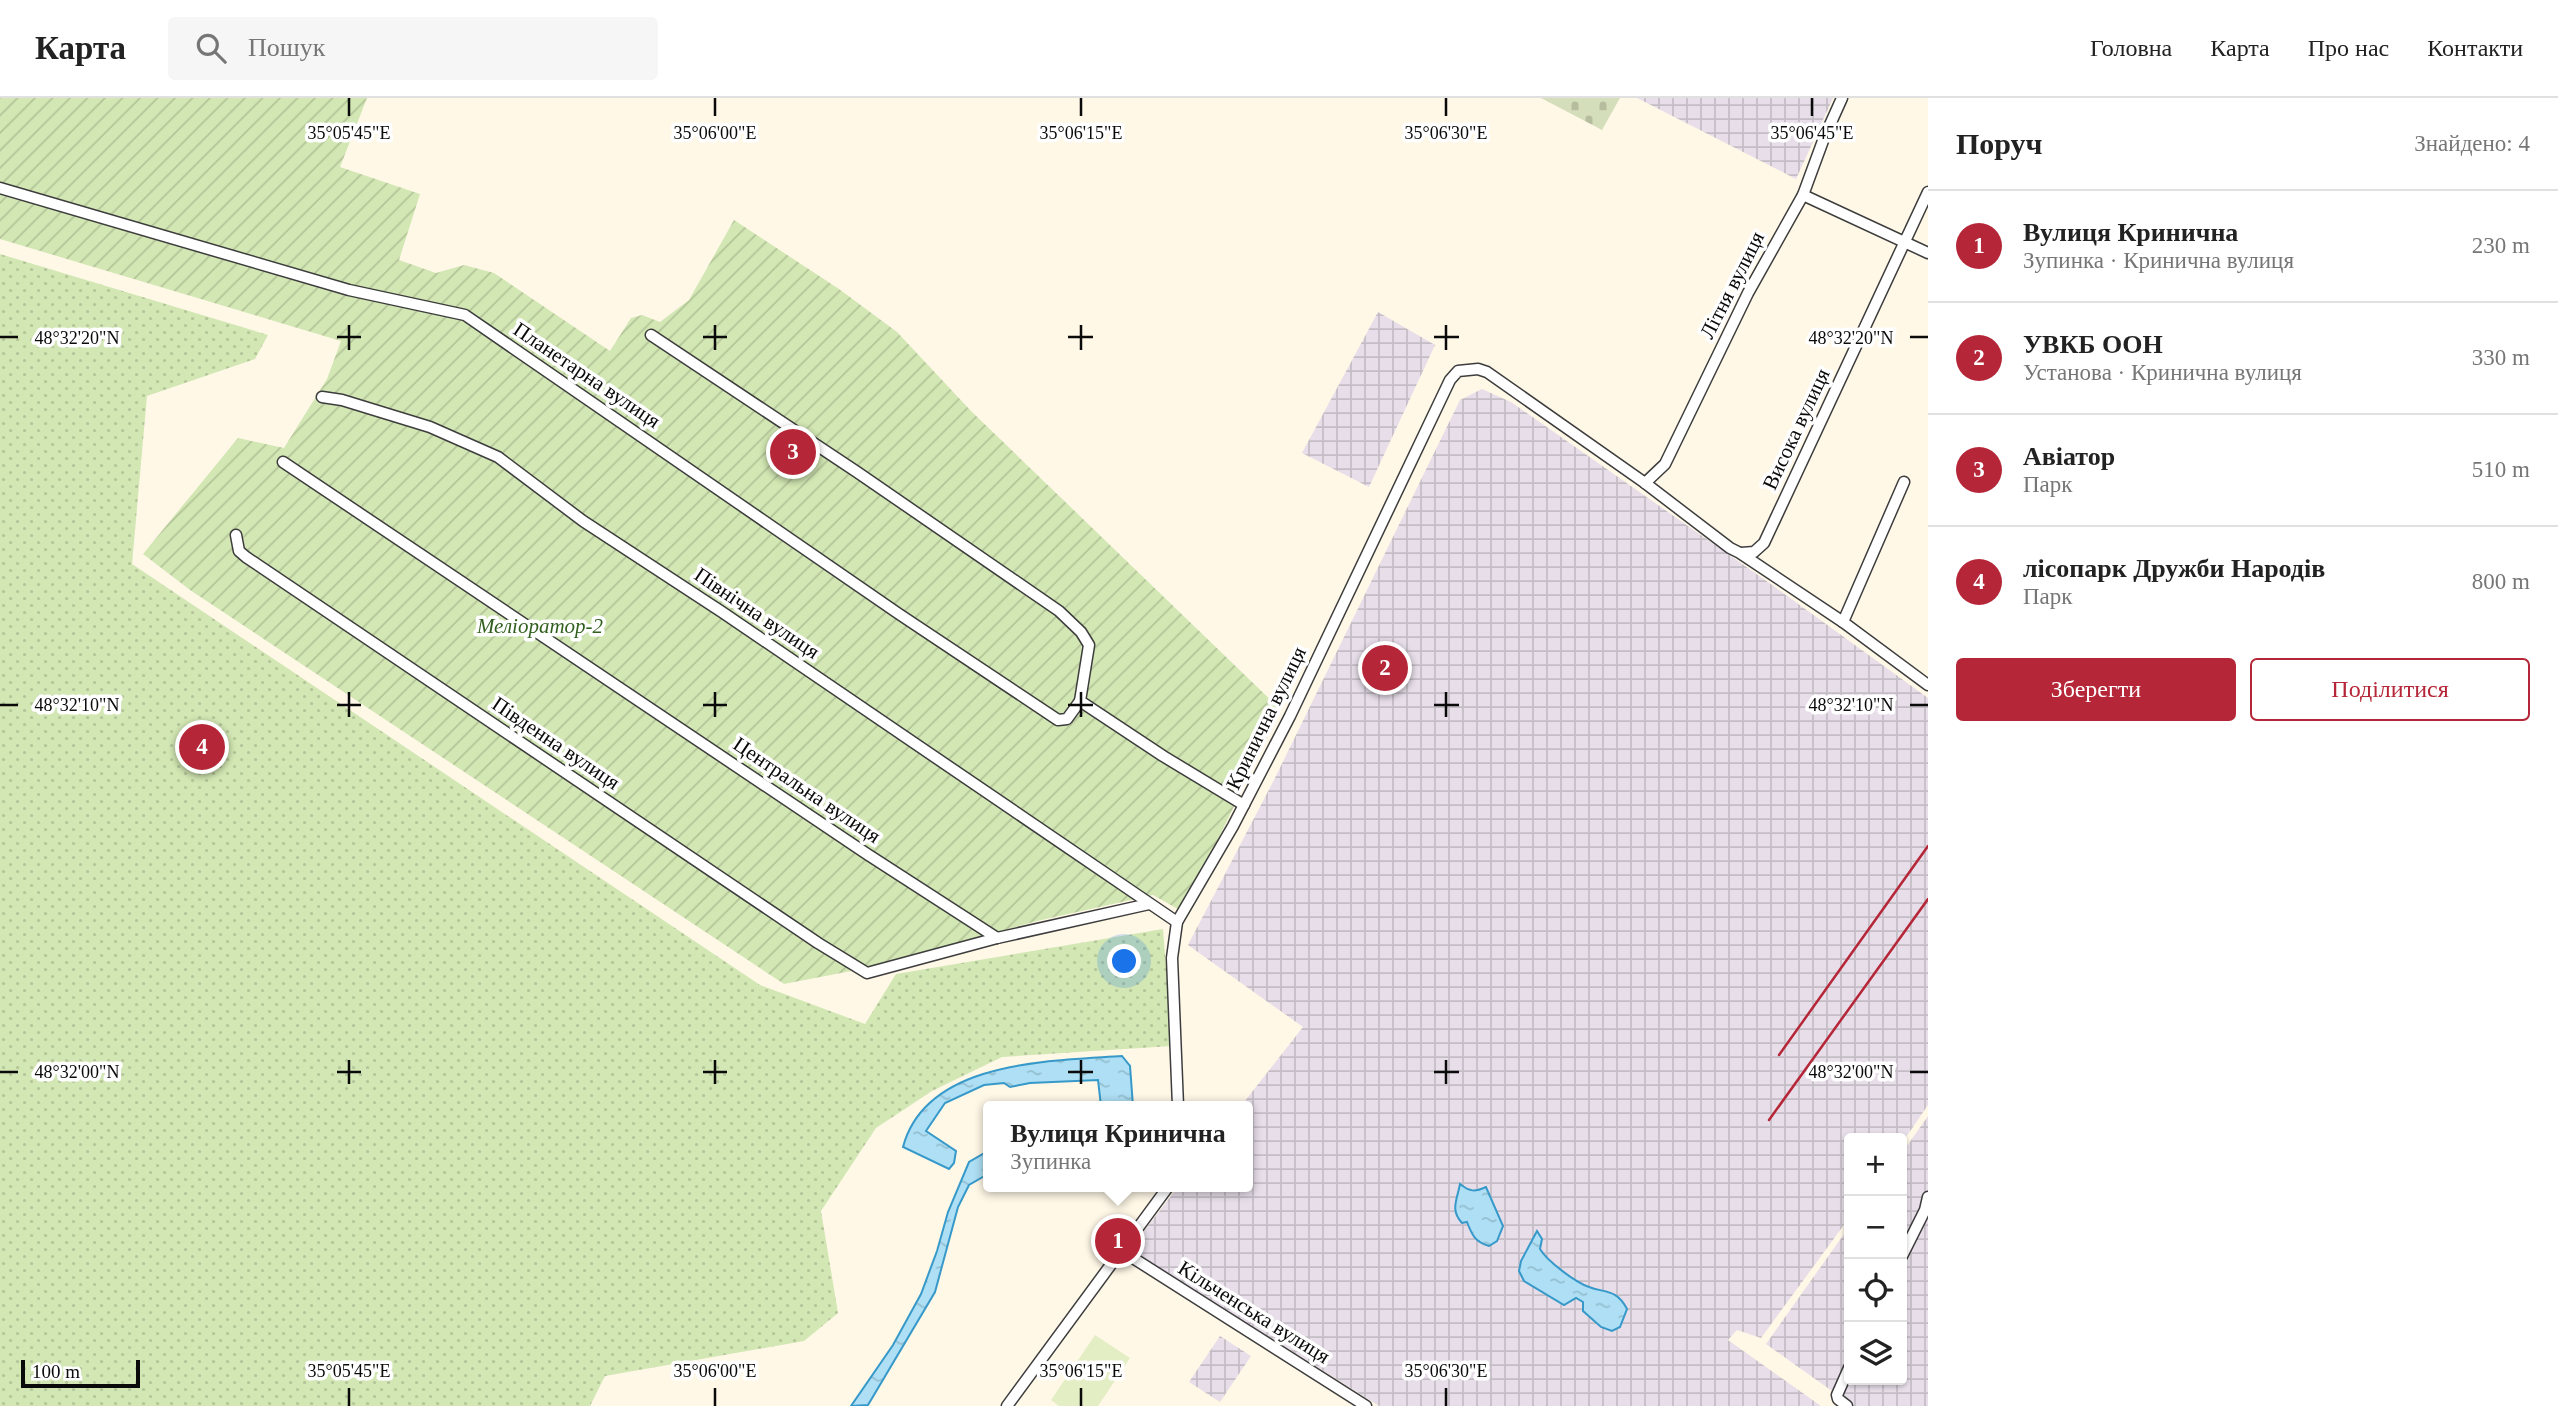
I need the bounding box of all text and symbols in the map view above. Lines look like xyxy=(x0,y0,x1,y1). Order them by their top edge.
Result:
search box xyxy=(168,17,658,80)
icon: search xyxy=(192,29,230,67)
text: Карта xyxy=(35,30,126,66)
text: Пошук xyxy=(248,33,325,62)
text: Головна xyxy=(2090,35,2172,61)
text: Карта xyxy=(2210,35,2270,61)
text: Про нас xyxy=(2308,35,2389,61)
text: Контакти xyxy=(2427,35,2523,61)
text: 35°05'45"E xyxy=(308,123,390,143)
text: 35°06'00"E xyxy=(674,123,756,143)
text: 35°06'15"E xyxy=(1040,123,1122,143)
text: 35°06'30"E xyxy=(1405,123,1487,143)
text: 35°06'45"E xyxy=(1771,123,1853,143)
text: Поруч xyxy=(1956,127,2043,160)
text: Знайдено: 4 xyxy=(2414,131,2530,156)
text: Вулиця Кринична xyxy=(2023,218,2238,247)
street label: Літня вулиця xyxy=(1695,227,1769,342)
text: 1 xyxy=(1973,233,1985,258)
text: 230 m xyxy=(2472,233,2530,258)
text: Зупинка · Кринична вулиця xyxy=(2023,248,2294,273)
street label: Планетарна вулиця xyxy=(509,317,665,433)
text: 48°32'20"N xyxy=(35,328,119,348)
text: 48°32'20"N xyxy=(1809,328,1893,348)
text: УВКБ ООН xyxy=(2023,330,2163,359)
text: 2 xyxy=(1973,345,1985,370)
text: 330 m xyxy=(2472,345,2530,370)
text: Установа · Кринична вулиця xyxy=(2023,360,2302,385)
street label: Висока вулиця xyxy=(1757,364,1835,493)
pin: 3 xyxy=(770,426,816,478)
text: Авіатор xyxy=(2023,442,2115,471)
text: 3 xyxy=(1973,457,1985,482)
text: 510 m xyxy=(2472,457,2530,482)
text: Парк xyxy=(2023,472,2073,497)
text: лісопарк Дружби Народів xyxy=(2023,554,2325,583)
street label: Північна вулиця xyxy=(690,562,824,664)
text: 4 xyxy=(1973,569,1985,594)
text: 800 m xyxy=(2472,569,2530,594)
text: Парк xyxy=(2023,584,2073,609)
park label: Меліоратор-2 xyxy=(476,614,604,638)
street label: Кринична вулиця xyxy=(1221,642,1311,793)
pin: 2 xyxy=(1362,642,1408,694)
button: Зберегти xyxy=(1956,658,2236,721)
button: Поділитися xyxy=(2250,658,2530,721)
street label: Південна вулиця xyxy=(488,691,625,795)
text: 48°32'10"N xyxy=(35,695,119,715)
text: 48°32'10"N xyxy=(1809,695,1893,715)
pin: 4 xyxy=(179,721,225,773)
street label: Центральна вулиця xyxy=(729,732,885,848)
your location xyxy=(1107,944,1141,978)
text: 48°32'00"N xyxy=(35,1062,119,1082)
text: 48°32'00"N xyxy=(1809,1062,1893,1082)
popup xyxy=(983,1101,1253,1192)
text: Вулиця Кринична xyxy=(1010,1119,1226,1148)
map controls xyxy=(1844,1133,1907,1385)
button: + xyxy=(1844,1133,1907,1196)
text: Зупинка xyxy=(1010,1149,1091,1174)
button: − xyxy=(1844,1196,1907,1259)
pin: 1 xyxy=(1095,1215,1141,1267)
street label: Кільченська вулиця xyxy=(1174,1256,1334,1369)
button: locate xyxy=(1844,1259,1907,1322)
button: layers xyxy=(1844,1322,1907,1385)
scale bar xyxy=(21,1357,140,1389)
text: 100 m xyxy=(32,1361,80,1382)
text: 35°05'45"E xyxy=(308,1361,390,1381)
text: 35°06'00"E xyxy=(674,1361,756,1381)
text: 35°06'15"E xyxy=(1040,1361,1122,1381)
text: 35°06'30"E xyxy=(1405,1361,1487,1381)

